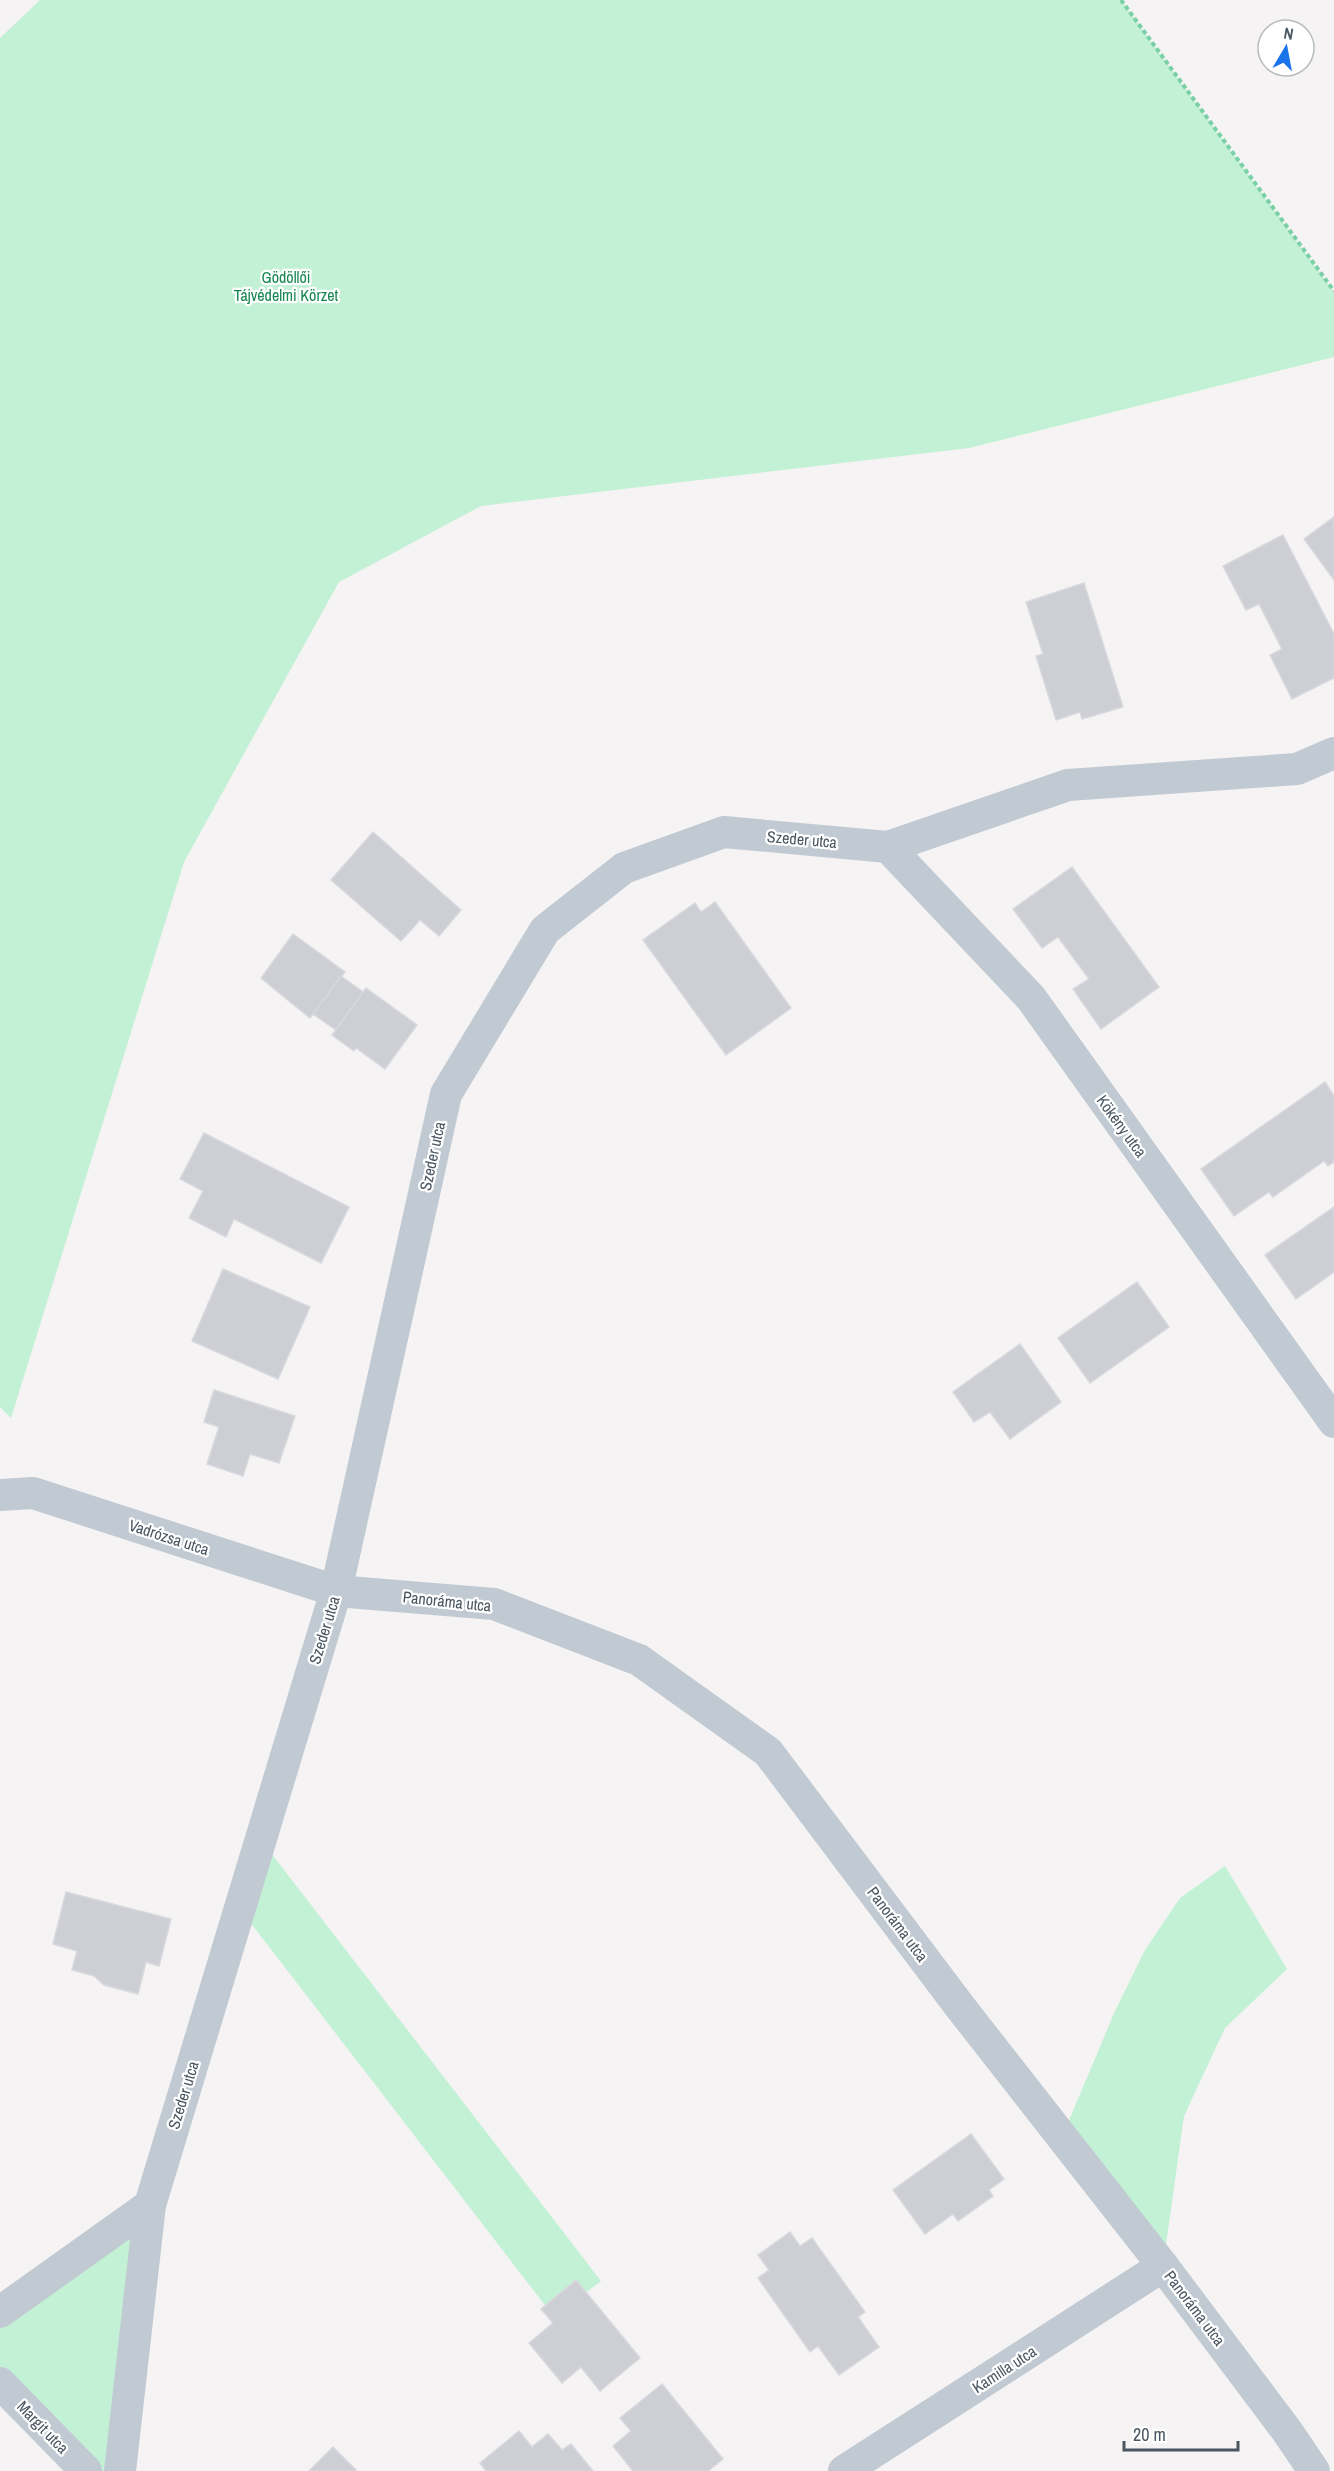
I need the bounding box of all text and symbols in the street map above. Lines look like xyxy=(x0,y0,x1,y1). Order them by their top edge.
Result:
north arrow xyxy=(1256,18,1316,78)
text: N xyxy=(1282,22,1295,45)
park label: Gödöllői Tájvédelmi Körzet xyxy=(234,266,339,306)
street label: Szeder utca xyxy=(766,825,839,853)
street label: Kökény utca xyxy=(1092,1090,1153,1162)
street label: Szeder utca xyxy=(414,1119,450,1193)
street label: Vadrózsa utca xyxy=(126,1514,212,1560)
street label: Panoráma utca xyxy=(402,1585,493,1617)
street label: Szeder utca xyxy=(303,1593,345,1667)
street label: Panoráma utca xyxy=(862,1882,934,1967)
street label: Szeder utca xyxy=(162,2058,204,2132)
street label: Panoráma utca xyxy=(1159,2266,1231,2351)
street label: Kamilla utca xyxy=(968,2340,1041,2398)
street label: Margit utca xyxy=(12,2396,74,2459)
scale bar xyxy=(1124,2414,1238,2452)
text: 20 m xyxy=(1133,2422,1166,2447)

